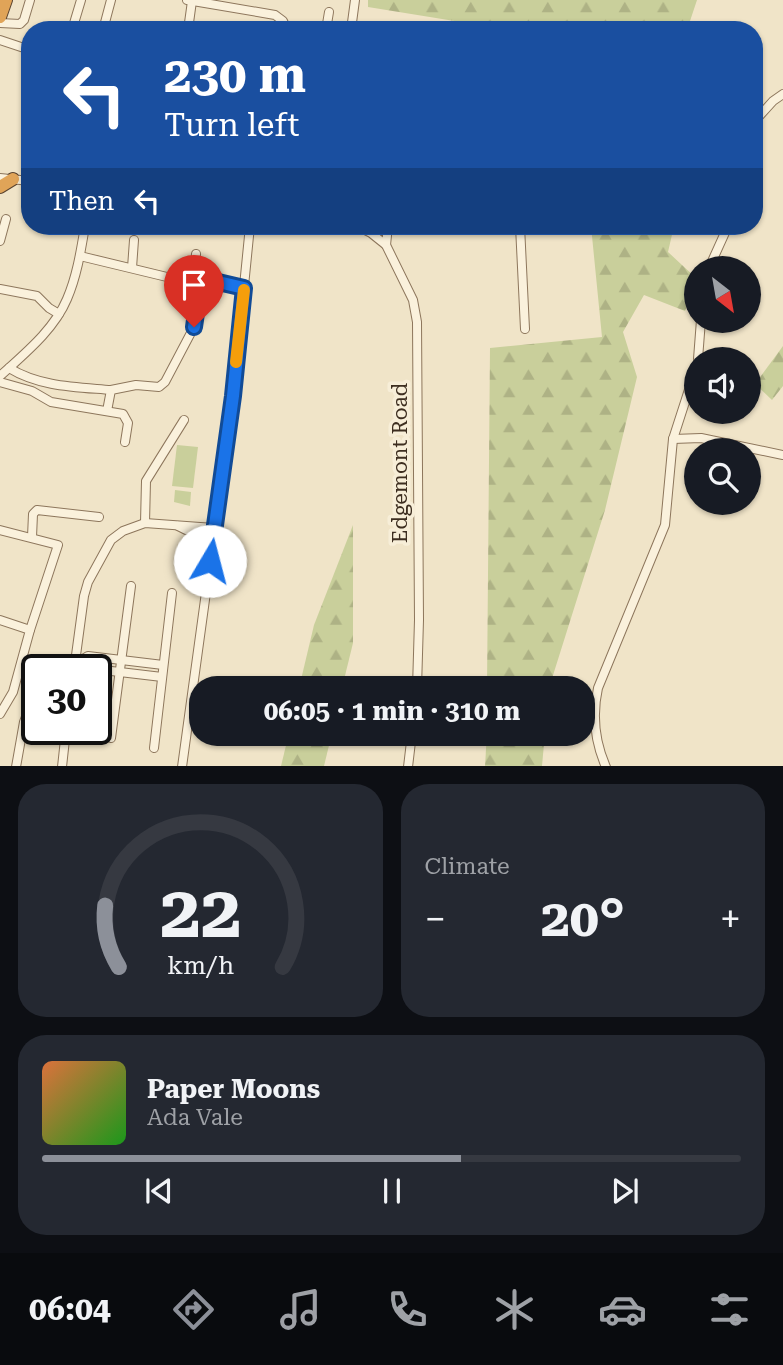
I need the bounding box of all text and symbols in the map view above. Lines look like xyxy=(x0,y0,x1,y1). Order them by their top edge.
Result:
text: 230 m xyxy=(164,47,306,104)
icon: left xyxy=(49,49,140,140)
text: Turn left xyxy=(164,106,299,144)
icon: left xyxy=(128,182,166,220)
text: Then xyxy=(49,186,114,216)
pin xyxy=(164,255,224,327)
north arrow xyxy=(684,256,761,332)
map controls xyxy=(684,256,761,515)
icon: arrive xyxy=(175,266,213,304)
button: sound xyxy=(684,347,761,424)
street label: Edgemont Road xyxy=(388,382,412,543)
button: search xyxy=(684,438,761,515)
position arrow xyxy=(173,524,247,598)
speed limit sign: 30 xyxy=(21,654,112,745)
text: 06:05 · 1 min · 310 m xyxy=(264,696,520,726)
text: Climate xyxy=(425,853,510,880)
text: 22 xyxy=(159,870,241,955)
text: 20° xyxy=(541,888,625,949)
text: − xyxy=(425,897,446,941)
text: + xyxy=(720,897,741,941)
text: km/h xyxy=(167,950,234,979)
text: Paper Moons xyxy=(147,1074,320,1104)
text: Ada Vale xyxy=(147,1104,243,1131)
icon: previous xyxy=(140,1172,178,1210)
icon: pause xyxy=(373,1172,411,1210)
icon: next xyxy=(606,1172,644,1210)
icon: directions xyxy=(169,1285,218,1334)
icon: music xyxy=(276,1285,325,1334)
icon: phone xyxy=(383,1285,432,1334)
icon: climate xyxy=(490,1285,539,1334)
icon: car xyxy=(598,1285,647,1334)
icon: filters xyxy=(705,1285,754,1334)
text: 06:04 xyxy=(29,1290,111,1328)

